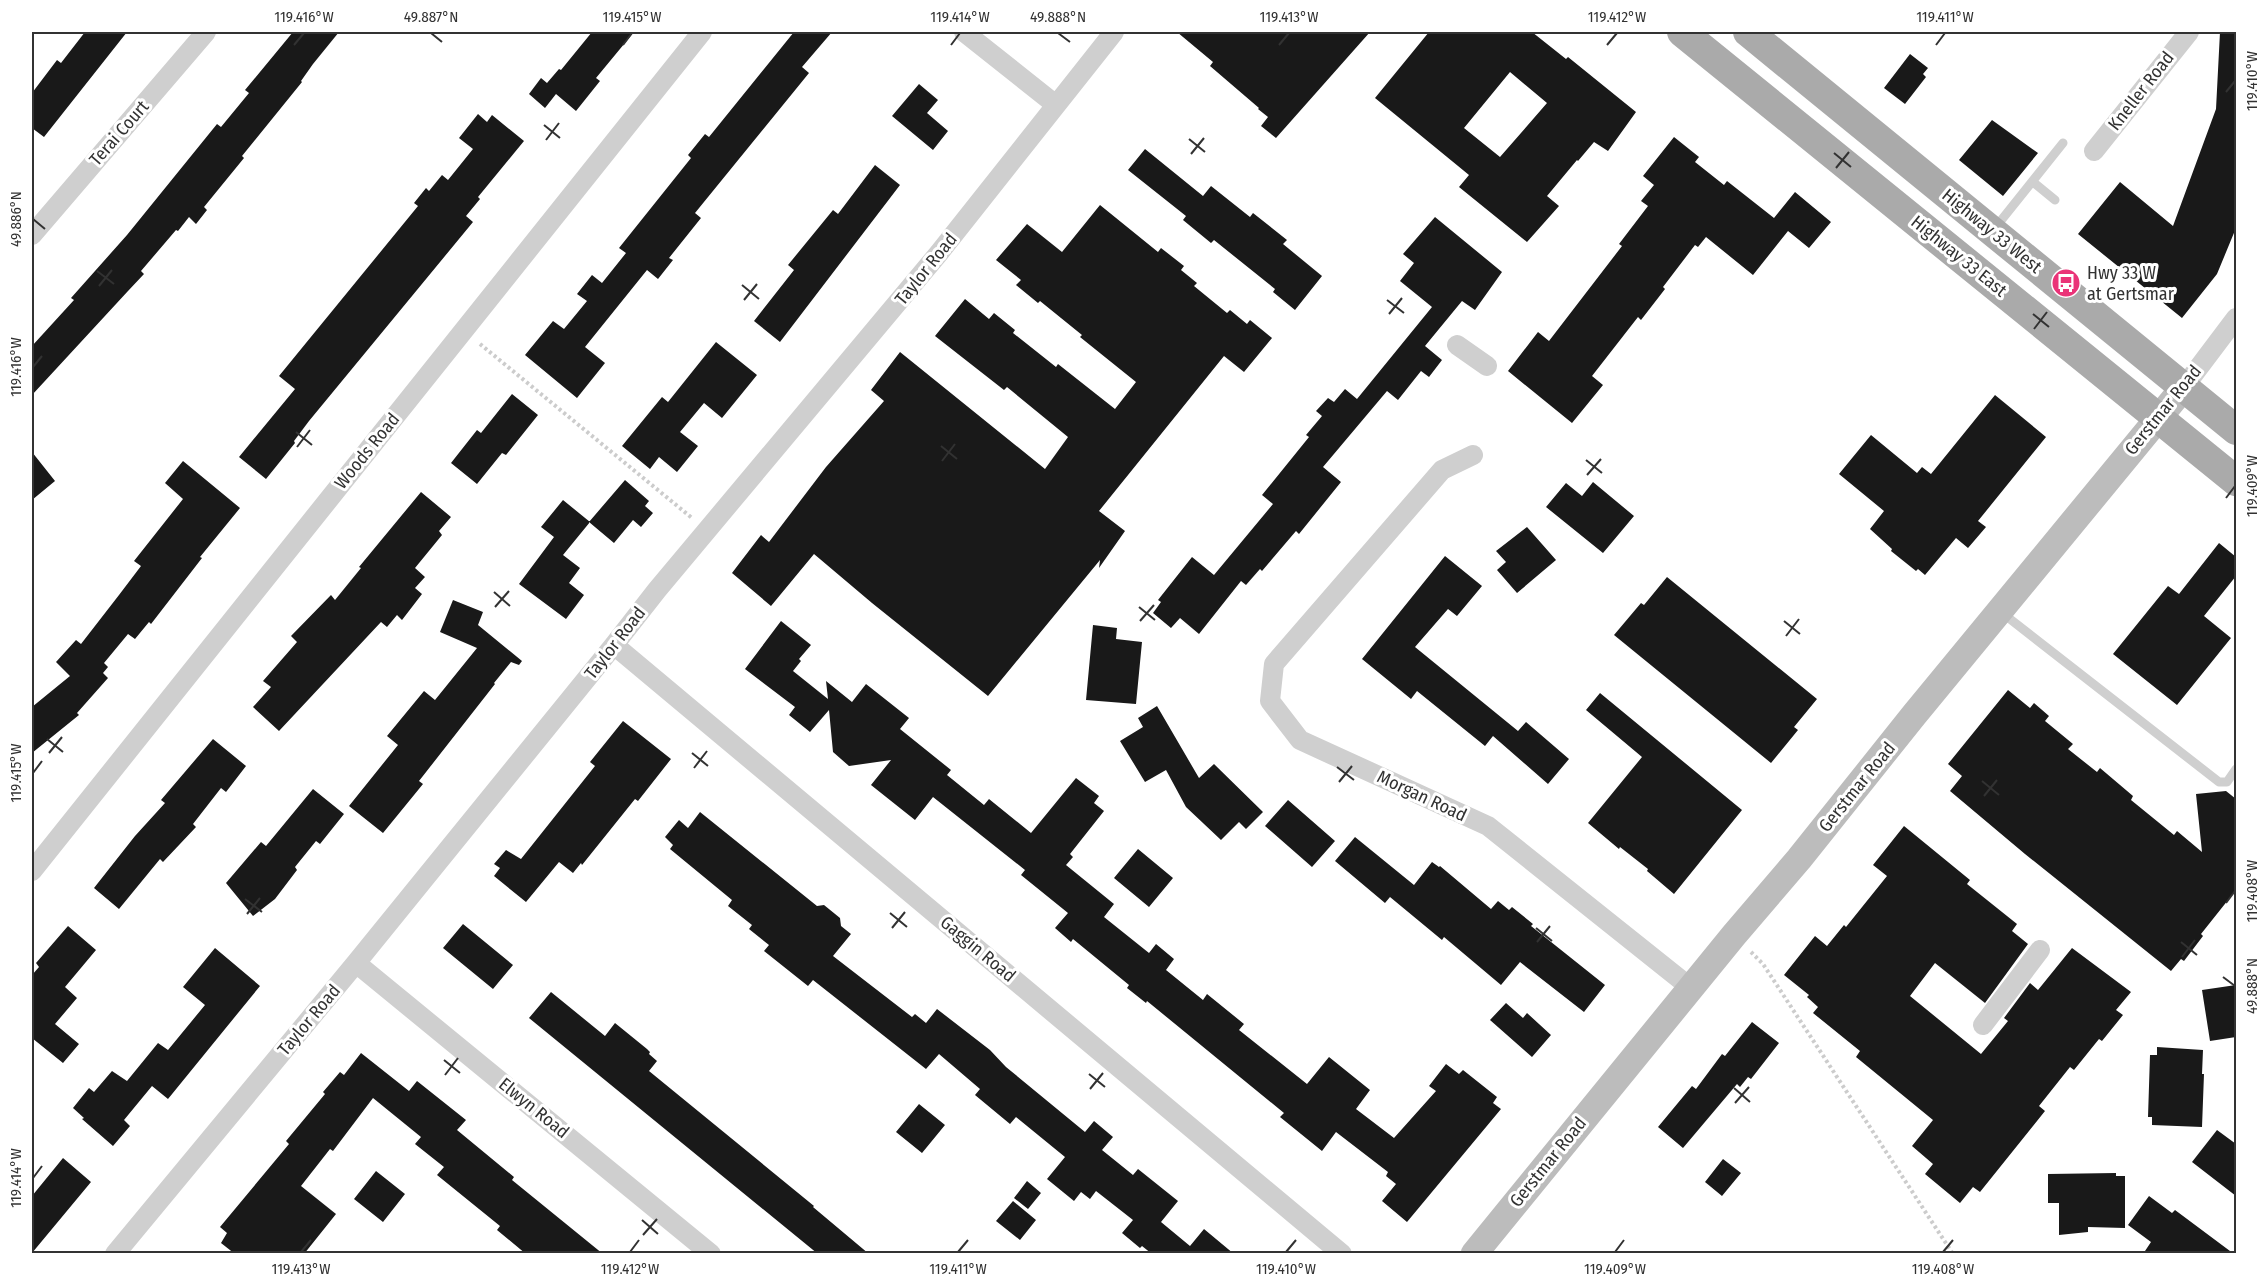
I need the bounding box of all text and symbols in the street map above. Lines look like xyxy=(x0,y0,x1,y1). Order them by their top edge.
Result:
text: 119.416°W xyxy=(274,8,334,26)
text: 49.887°N xyxy=(404,8,458,26)
text: 119.415°W xyxy=(603,8,661,26)
text: 119.414°W xyxy=(930,8,990,26)
text: 49.888°N xyxy=(1030,8,1086,26)
text: 119.413°W xyxy=(1260,8,1318,26)
text: 119.412°W xyxy=(1588,8,1646,26)
text: 119.411°W xyxy=(1916,8,1974,26)
street label: Kneller Road xyxy=(2103,47,2179,135)
text: 119.410°W xyxy=(2243,51,2261,111)
street label: Terai Court xyxy=(85,96,153,170)
street label: Highway 33 West xyxy=(1938,184,2046,278)
text: 49.886°N xyxy=(7,191,25,247)
street label: Highway 33 East xyxy=(1907,211,2011,301)
street label: Taylor Road xyxy=(890,229,962,309)
place label: Hwy 33 W at Gertsmar xyxy=(2087,262,2175,305)
bus stop icon: Hwy 33 W at Gertsmar xyxy=(2050,267,2082,299)
text: 119.416°W xyxy=(7,337,25,397)
street label: Gerstmar Road xyxy=(2120,361,2206,459)
street label: Woods Road xyxy=(330,409,404,493)
text: 119.409°W xyxy=(2243,455,2261,517)
street label: Taylor Road xyxy=(580,602,650,684)
street label: Gerstmar Road xyxy=(1814,738,1900,836)
text: 119.415°W xyxy=(7,744,25,802)
street label: Morgan Road xyxy=(1374,766,1470,826)
text: 119.408°W xyxy=(2243,860,2261,922)
street label: Gaggin Road xyxy=(936,911,1020,987)
text: 49.888°N xyxy=(2243,958,2261,1014)
street label: Taylor Road xyxy=(273,980,345,1060)
street label: Elwyn Road xyxy=(494,1073,574,1143)
street label: Gerstmar Road xyxy=(1505,1113,1591,1211)
text: 119.414°W xyxy=(7,1148,25,1208)
text: 119.413°W xyxy=(272,1260,330,1278)
text: 119.412°W xyxy=(601,1260,659,1278)
text: 119.411°W xyxy=(929,1260,987,1278)
text: 119.410°W xyxy=(1256,1260,1316,1278)
text: 119.409°W xyxy=(1584,1260,1646,1278)
text: 119.408°W xyxy=(1912,1260,1974,1278)

